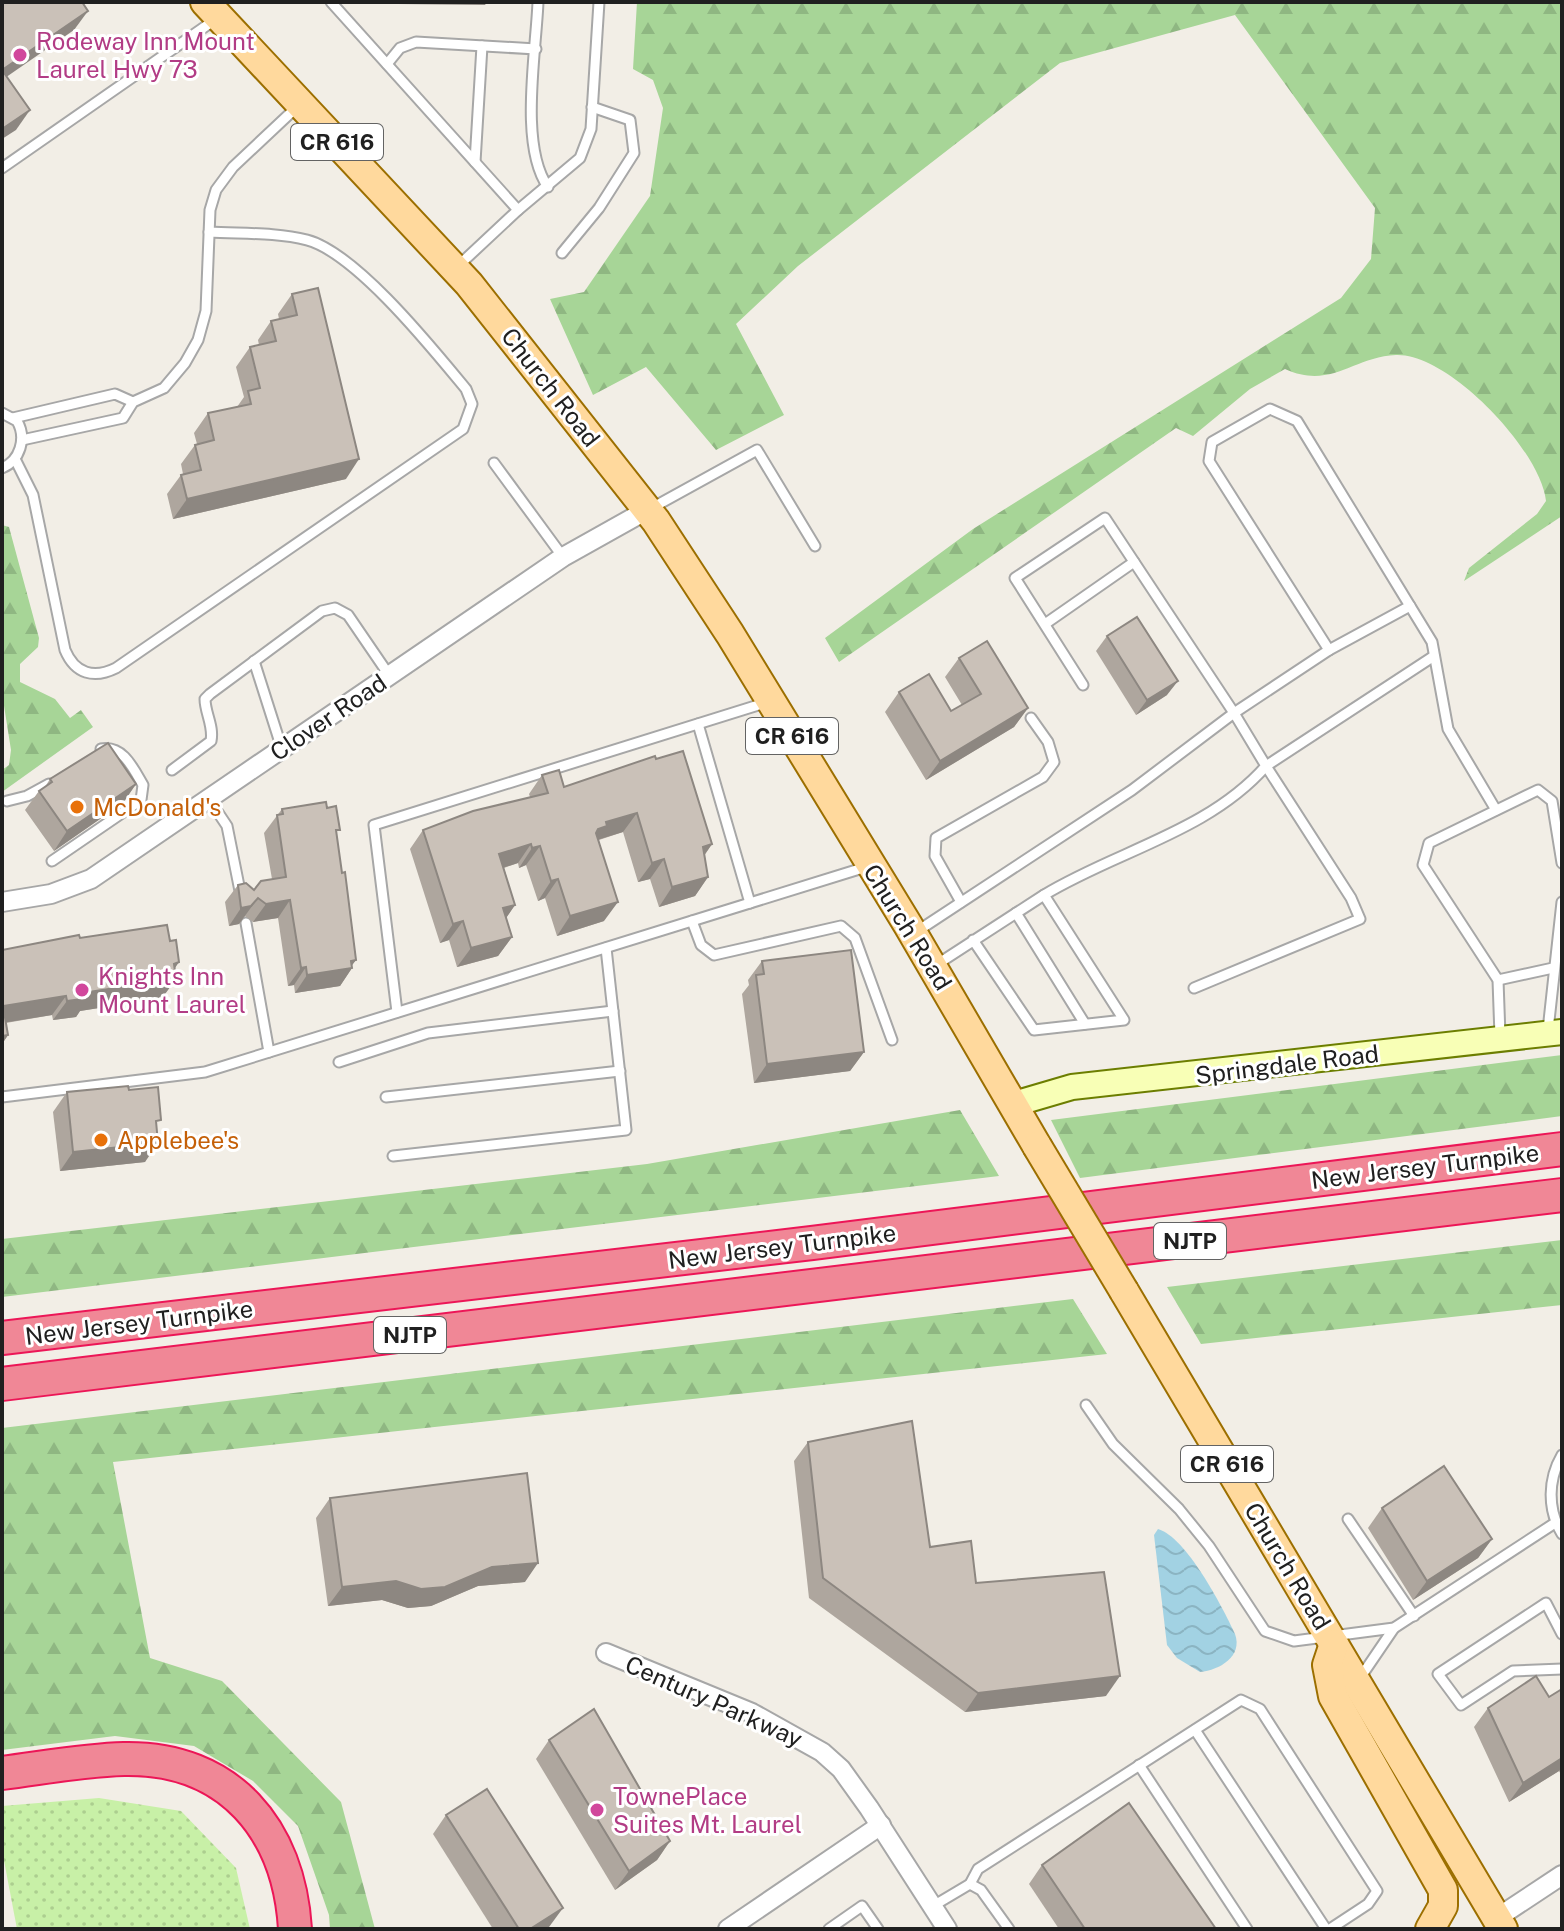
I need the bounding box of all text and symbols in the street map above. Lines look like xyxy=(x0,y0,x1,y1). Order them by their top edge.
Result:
place label: Rodeway Inn Mount Laurel Hwy 73 xyxy=(36,27,255,83)
marker: Rodeway Inn Mount Laurel Hwy 73 xyxy=(11,46,29,64)
road number: CR 616 xyxy=(291,124,383,160)
street label: Church Road xyxy=(496,322,606,452)
street label: Clover Road xyxy=(265,668,391,766)
road number: CR 616 xyxy=(746,718,838,754)
place label: McDonald's xyxy=(93,793,221,821)
marker: McDonald's xyxy=(68,798,86,816)
street label: Church Road xyxy=(858,859,958,995)
place label: Knights Inn Mount Laurel xyxy=(98,962,246,1018)
marker: Knights Inn Mount Laurel xyxy=(73,981,91,999)
street label: Springdale Road xyxy=(1194,1039,1380,1089)
place label: Applebee's xyxy=(117,1126,239,1154)
marker: Applebee's xyxy=(92,1131,110,1149)
street label: New Jersey Turnpike xyxy=(1309,1138,1541,1194)
street label: New Jersey Turnpike xyxy=(666,1218,898,1274)
road number: NJTP xyxy=(1154,1223,1226,1259)
street label: New Jersey Turnpike xyxy=(23,1294,255,1350)
road number: NJTP xyxy=(374,1317,446,1353)
road number: CR 616 xyxy=(1181,1446,1273,1482)
street label: Church Road xyxy=(1239,1497,1337,1635)
street label: Century Parkway xyxy=(621,1649,807,1753)
place label: TownePlace Suites Mt. Laurel xyxy=(613,1782,802,1838)
marker: TownePlace Suites Mt. Laurel xyxy=(588,1801,606,1819)

